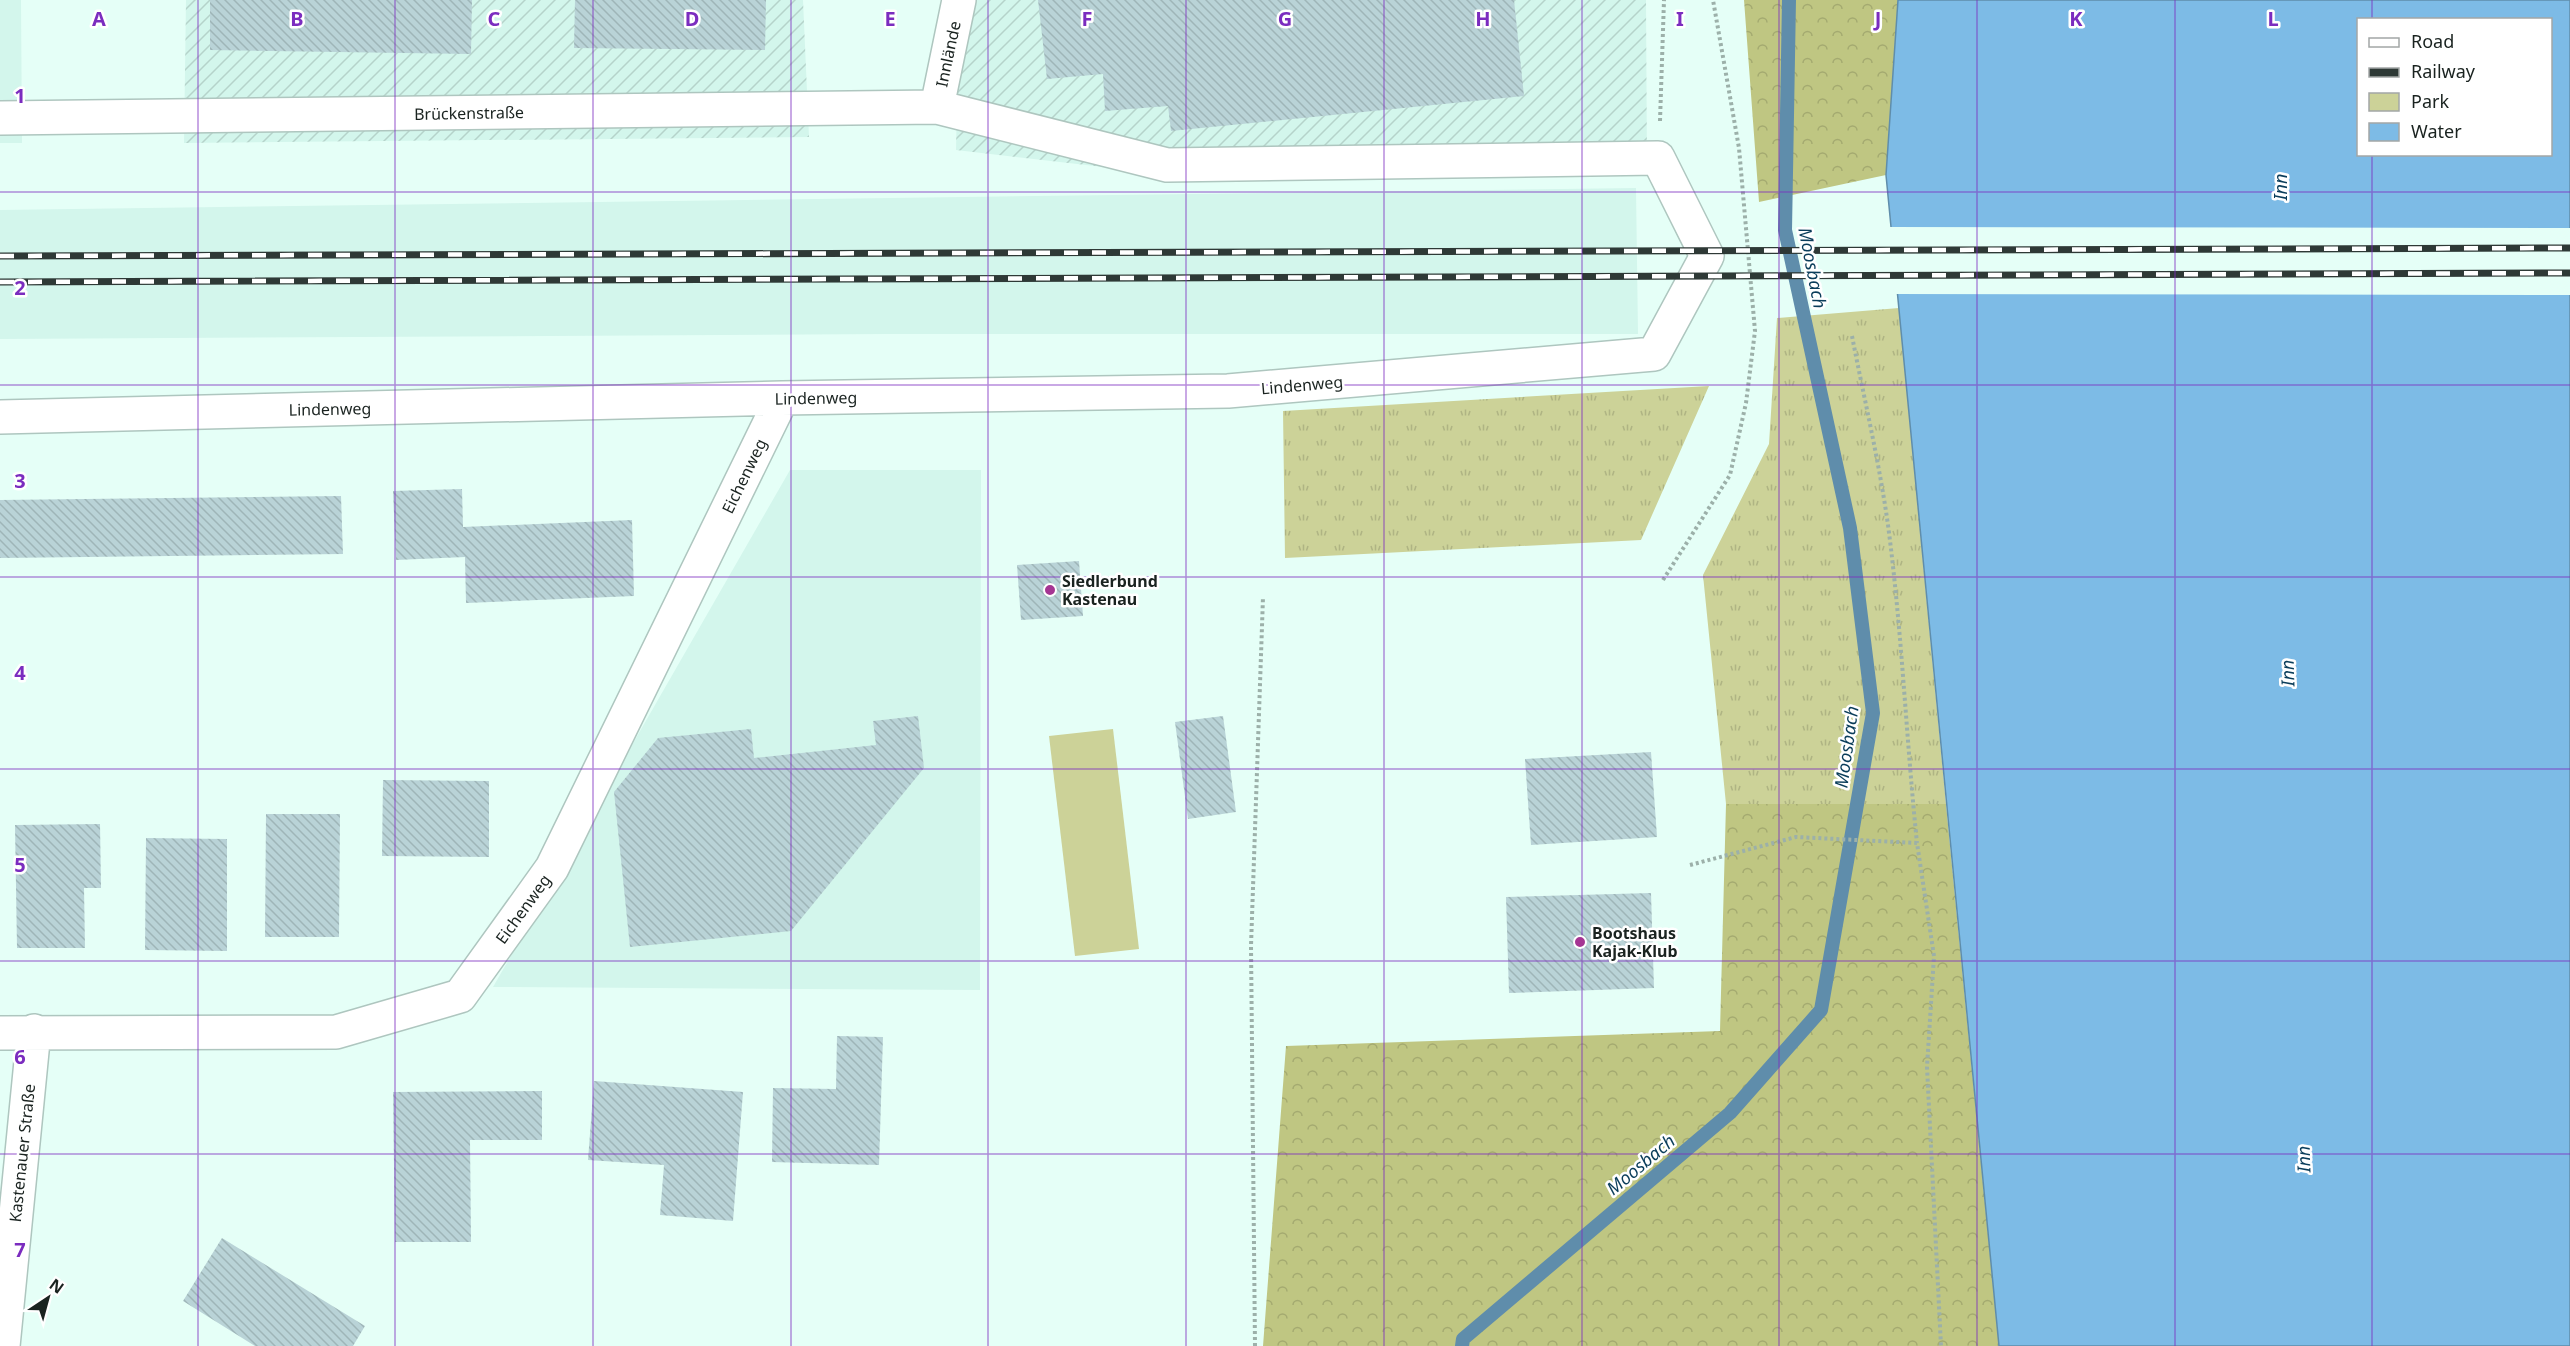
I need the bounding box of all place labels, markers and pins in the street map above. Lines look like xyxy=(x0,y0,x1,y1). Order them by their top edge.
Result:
place label: Siedlerbund Kastenau xyxy=(1062,570,1158,610)
marker: Siedlerbund Kastenau xyxy=(1043,583,1057,597)
place label: Bootshaus Kajak-Klub xyxy=(1592,922,1678,962)
marker: Bootshaus Kajak-Klub xyxy=(1573,935,1587,949)

